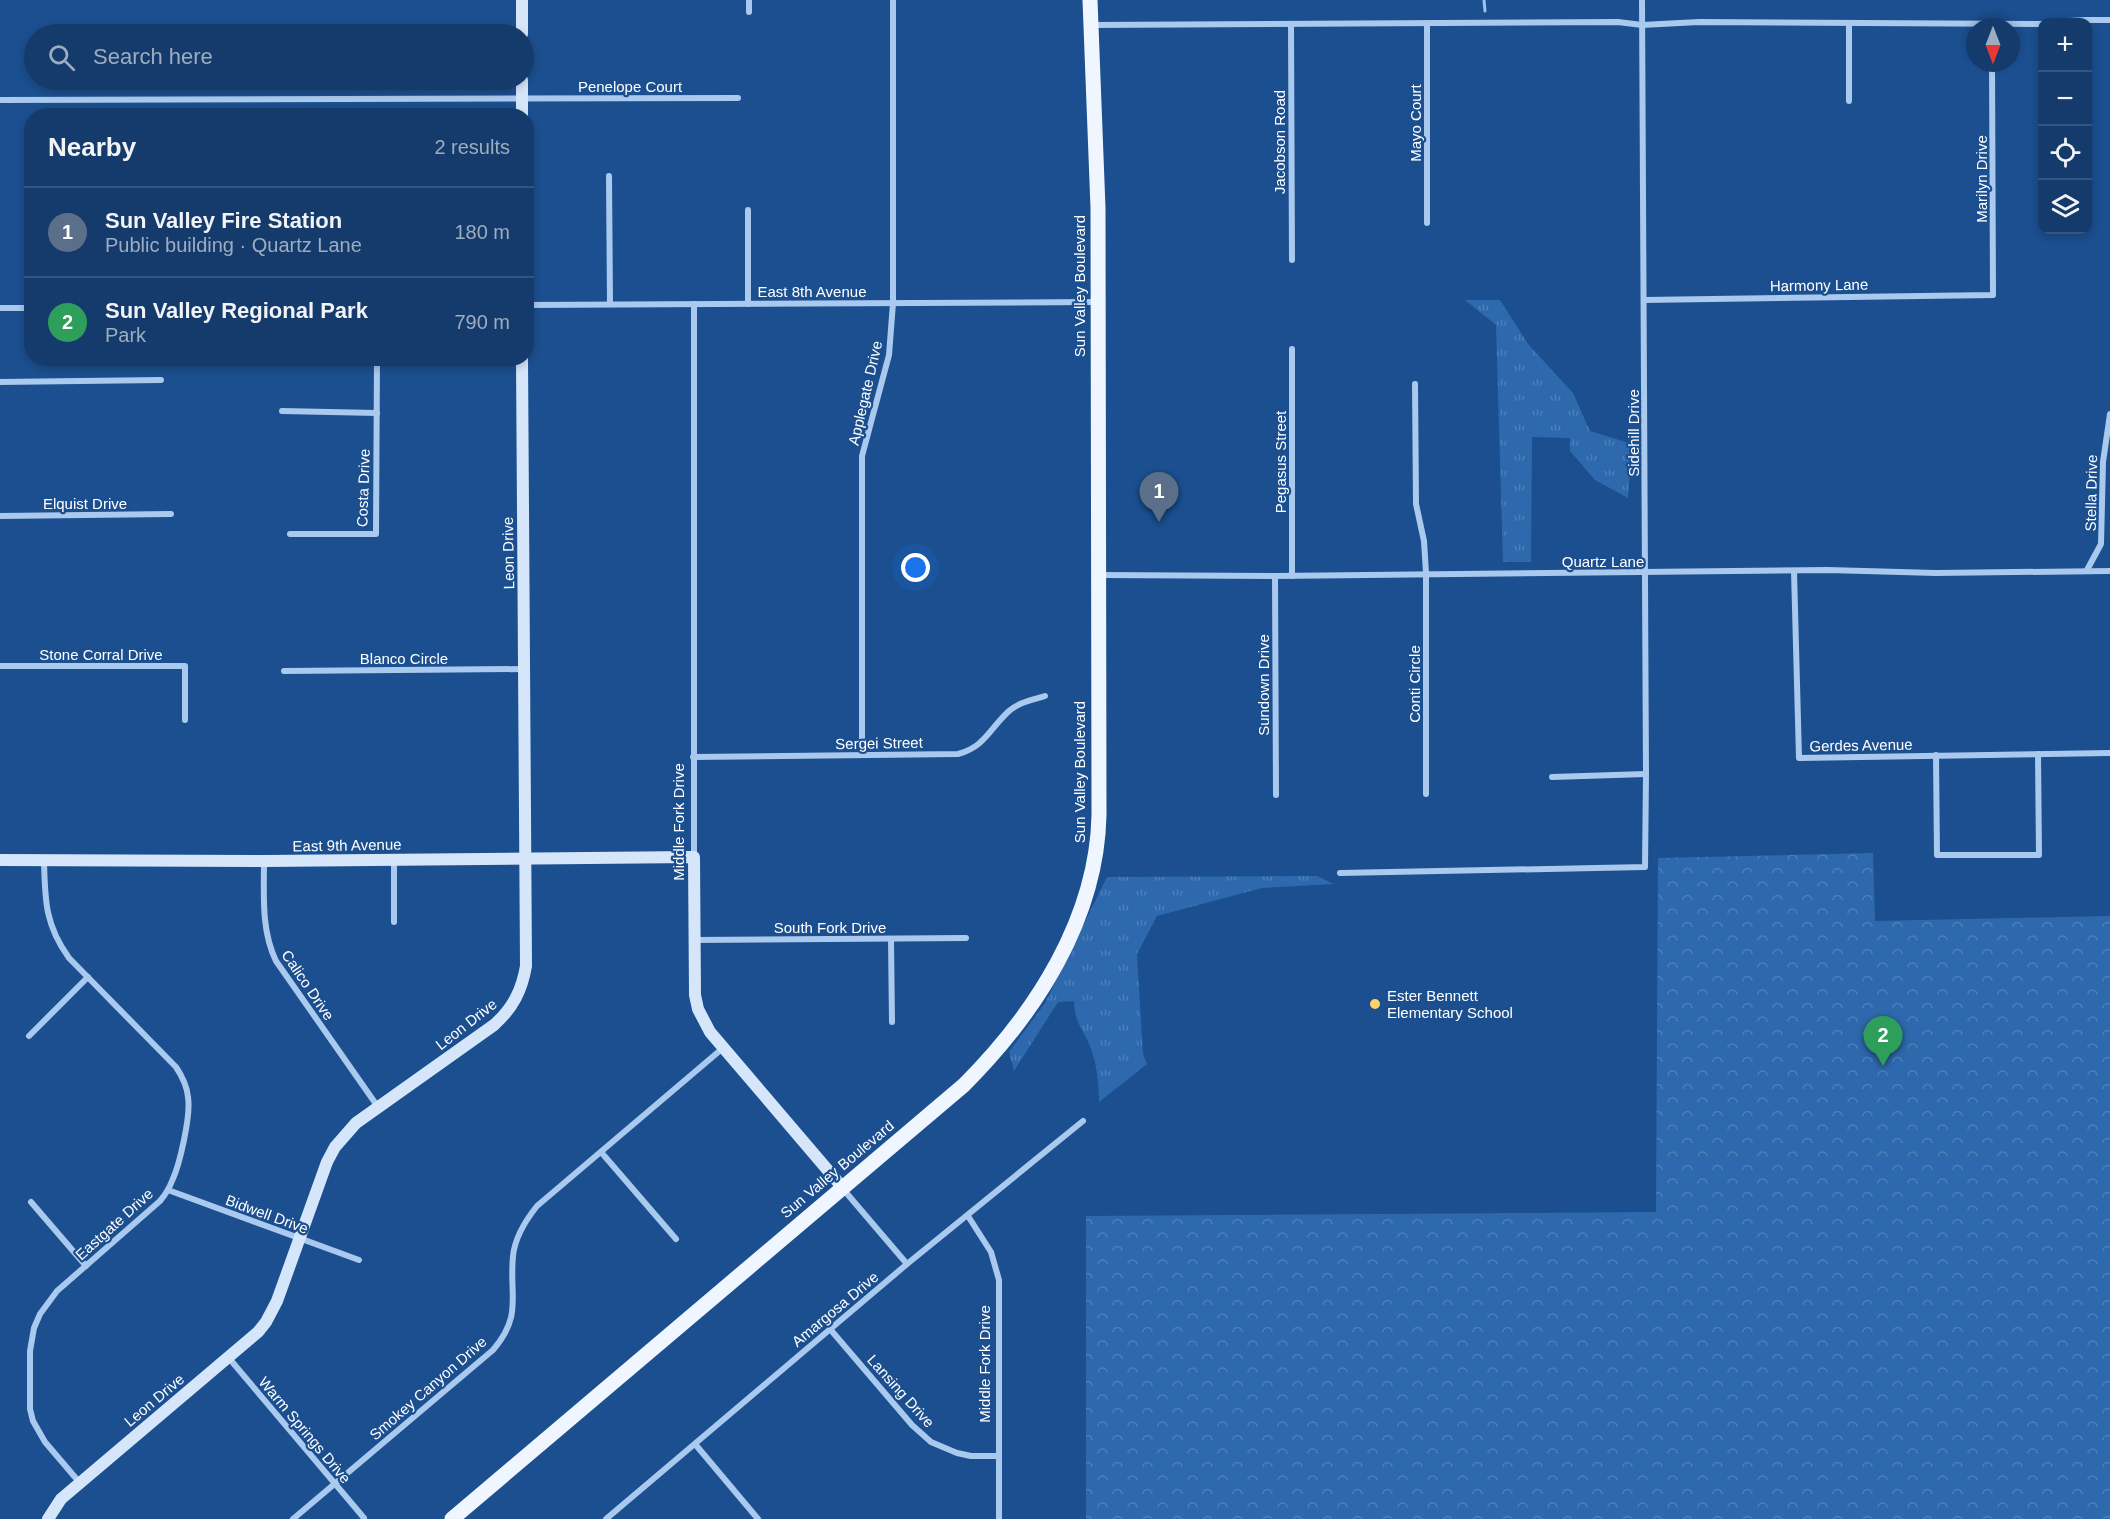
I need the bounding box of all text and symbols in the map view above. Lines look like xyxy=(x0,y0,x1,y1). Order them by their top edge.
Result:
north arrow xyxy=(1966,18,2020,72)
map controls xyxy=(2038,18,2092,234)
button: + xyxy=(2038,18,2092,72)
search box xyxy=(24,24,534,90)
icon: search xyxy=(45,41,78,74)
text: Search here xyxy=(93,44,213,69)
button: − xyxy=(2038,72,2092,126)
street label: Penelope Court xyxy=(578,78,683,95)
street label: Mayo Court xyxy=(1407,83,1424,162)
street label: Jacobson Road xyxy=(1271,90,1288,194)
button: locate xyxy=(2038,126,2092,180)
text: Nearby xyxy=(48,132,136,162)
street label: Marilyn Drive xyxy=(1973,135,1990,223)
text: 2 results xyxy=(434,136,510,158)
button: layers xyxy=(2038,180,2092,234)
text: Sun Valley Fire Station xyxy=(105,208,342,233)
street label: Sun Valley Boulevard xyxy=(1071,215,1088,357)
text: 1 xyxy=(62,221,73,243)
text: 180 m xyxy=(454,221,510,243)
text: Public building · Quartz Lane xyxy=(105,234,362,256)
street label: Harmony Lane xyxy=(1770,276,1868,294)
street label: East 8th Avenue xyxy=(758,283,866,300)
text: Sun Valley Regional Park xyxy=(105,298,368,323)
text: 2 xyxy=(62,311,73,333)
text: 790 m xyxy=(454,311,510,333)
text: Park xyxy=(105,324,146,346)
street label: Applegate Drive xyxy=(845,339,885,447)
street label: Sidehill Drive xyxy=(1625,389,1642,477)
street label: Pegasus Street xyxy=(1272,410,1289,513)
street label: Costa Drive xyxy=(353,449,373,527)
street label: Stella Drive xyxy=(2082,455,2100,531)
pin: 1 xyxy=(1140,472,1178,522)
street label: Elquist Drive xyxy=(43,495,127,512)
street label: Leon Drive xyxy=(499,517,517,589)
your location xyxy=(901,553,930,582)
street label: Quartz Lane xyxy=(1562,553,1644,570)
street label: Sundown Drive xyxy=(1255,634,1272,736)
street label: Conti Circle xyxy=(1406,645,1423,723)
street label: Stone Corral Drive xyxy=(39,646,163,663)
street label: Blanco Circle xyxy=(360,650,448,667)
street label: Sun Valley Boulevard xyxy=(1071,701,1088,843)
street label: Sergei Street xyxy=(835,734,924,752)
street label: Gerdes Avenue xyxy=(1809,736,1913,754)
street label: Middle Fork Drive xyxy=(670,763,687,881)
street label: East 9th Avenue xyxy=(292,836,402,854)
street label: South Fork Drive xyxy=(774,919,886,936)
street label: Calico Drive xyxy=(278,947,338,1023)
place label: Ester Bennett Elementary School xyxy=(1387,987,1513,1021)
street label: Leon Drive xyxy=(432,995,500,1053)
marker: Ester Bennett Elementary School xyxy=(1368,997,1382,1011)
pin: 2 xyxy=(1864,1016,1902,1066)
street label: Sun Valley Boulevard xyxy=(777,1117,897,1221)
street label: Eastgate Drive xyxy=(72,1185,156,1263)
street label: Bidwell Drive xyxy=(223,1191,311,1237)
street label: Amargosa Drive xyxy=(788,1268,882,1350)
street label: Middle Fork Drive xyxy=(976,1305,993,1423)
street label: Smokey Canyon Drive xyxy=(366,1333,490,1443)
street label: Lansing Drive xyxy=(864,1351,938,1431)
street label: Leon Drive xyxy=(121,1370,187,1430)
street label: Warm Springs Drive xyxy=(256,1373,354,1487)

